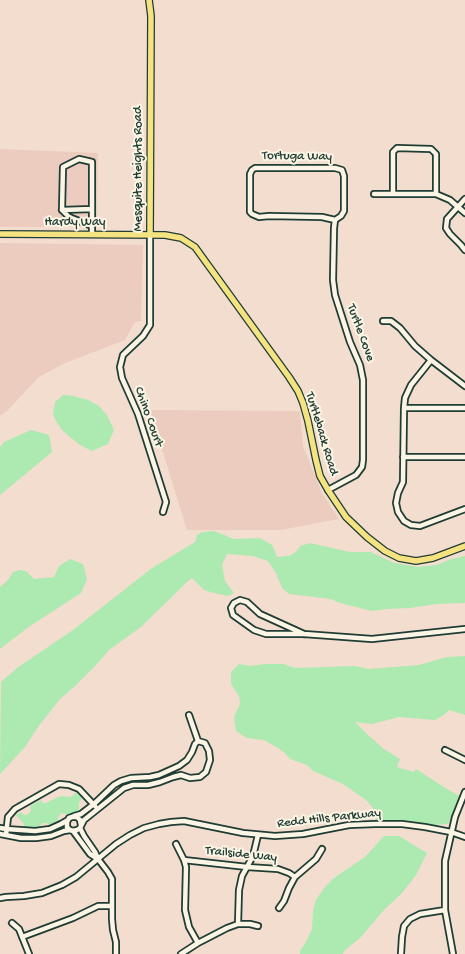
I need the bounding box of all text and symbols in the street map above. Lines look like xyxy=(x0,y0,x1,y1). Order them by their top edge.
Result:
street label: Mesquite Heights Road xyxy=(131,106,147,232)
street label: Tortuga Way xyxy=(262,149,332,165)
street label: Hardy Way xyxy=(44,215,106,231)
street label: Turtle Cove xyxy=(342,302,378,364)
street label: Chino Court xyxy=(130,385,166,449)
street label: Turtleback Road xyxy=(301,390,341,478)
street label: Redd Hills Parkway xyxy=(276,806,382,832)
street label: Trailside Way xyxy=(204,843,278,867)

